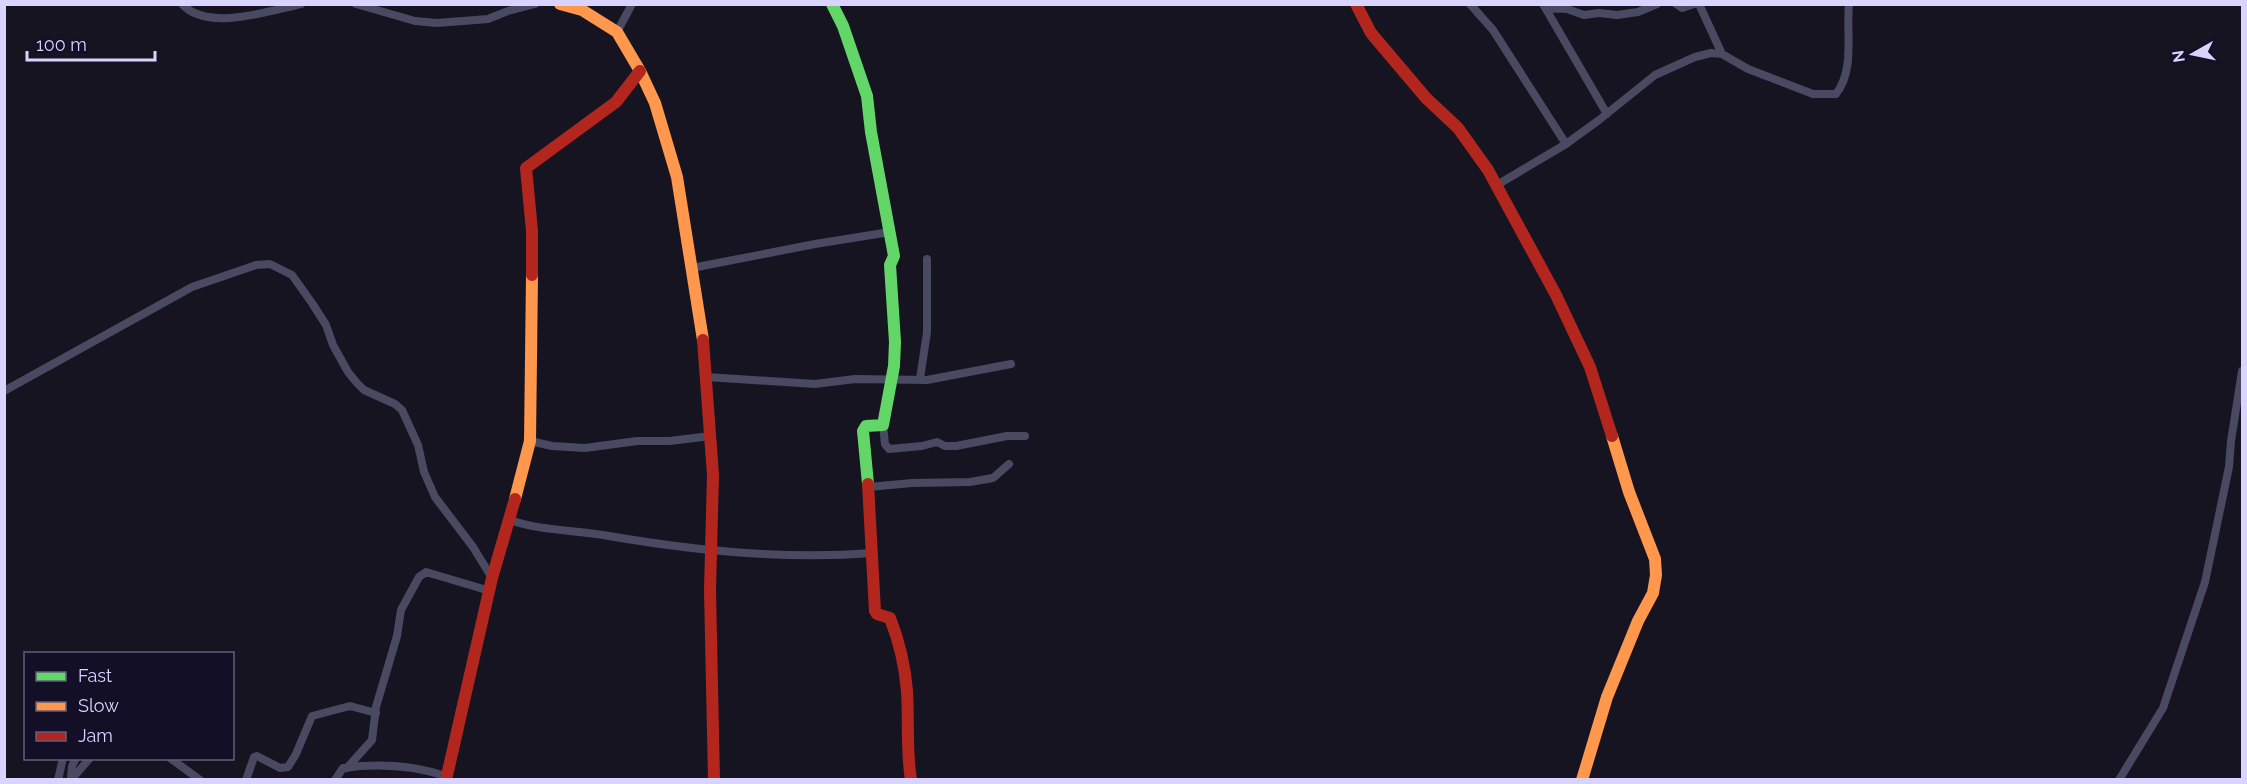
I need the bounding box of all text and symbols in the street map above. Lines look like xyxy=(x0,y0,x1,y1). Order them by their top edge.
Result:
scale bar xyxy=(27,24,154,62)
north arrow xyxy=(2163,24,2223,84)
text: 100 m xyxy=(36,34,87,55)
text: N xyxy=(2168,49,2189,64)
legend xyxy=(24,652,234,760)
text: Fast xyxy=(78,665,112,686)
text: Slow xyxy=(78,695,119,716)
text: Jam xyxy=(78,725,113,746)

